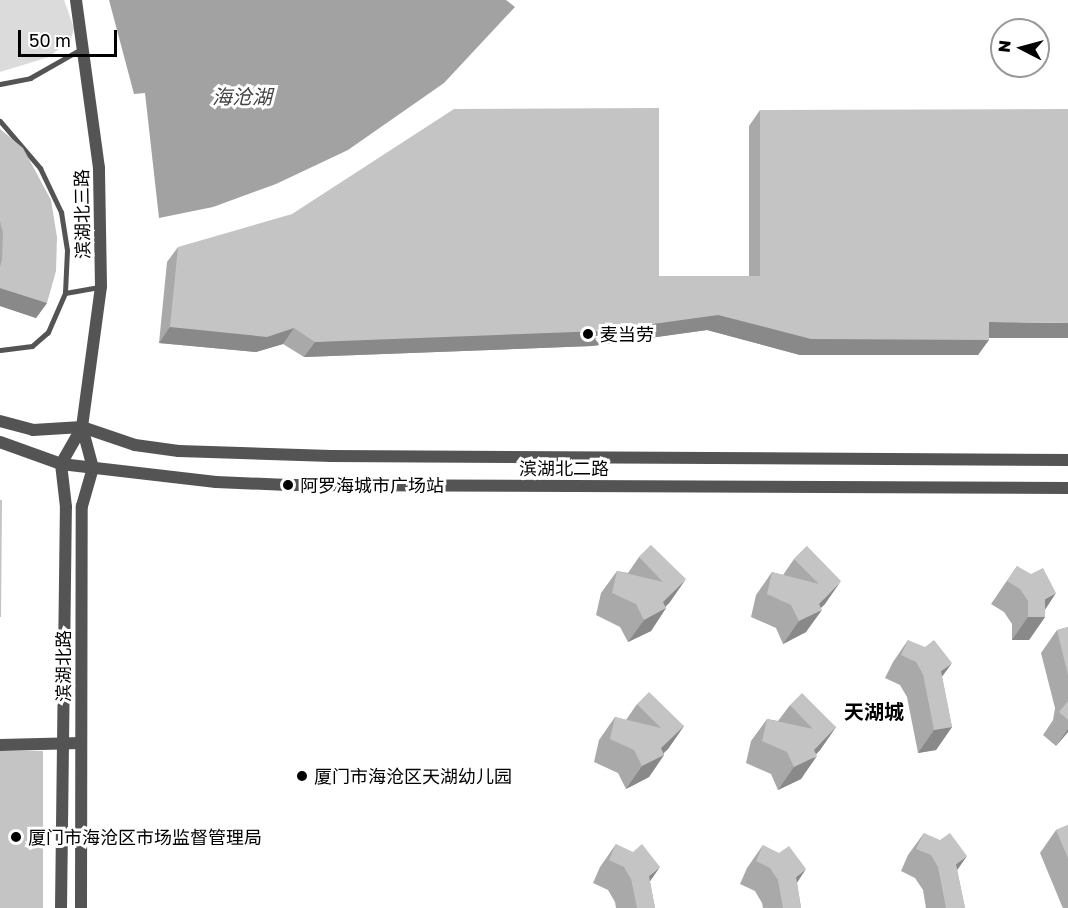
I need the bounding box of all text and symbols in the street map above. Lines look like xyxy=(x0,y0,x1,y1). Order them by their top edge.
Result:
scale bar xyxy=(21,18,120,56)
north arrow xyxy=(990,18,1050,78)
text: 50 m xyxy=(29,29,71,51)
text: N xyxy=(994,39,1015,53)
water label: 海沧湖 xyxy=(212,84,272,108)
street label: 滨湖北三路 xyxy=(70,169,94,259)
place label: 麦当劳 xyxy=(600,323,654,345)
marker: 麦当劳 xyxy=(581,327,595,341)
street label: 滨湖北二路 xyxy=(519,457,609,479)
place label: 阿罗海城市广场站 xyxy=(300,474,444,496)
marker: 阿罗海城市广场站 xyxy=(281,478,295,492)
street label: 滨湖北路 xyxy=(52,630,74,702)
district label: 天湖城 xyxy=(844,699,904,723)
place label: 厦门市海沧区天湖幼儿园 xyxy=(314,765,512,787)
marker: 厦门市海沧区天湖幼儿园 xyxy=(295,769,309,783)
place label: 厦门市海沧区市场监督管理局 xyxy=(28,826,262,848)
marker: 厦门市海沧区市场监督管理局 xyxy=(9,830,23,844)

